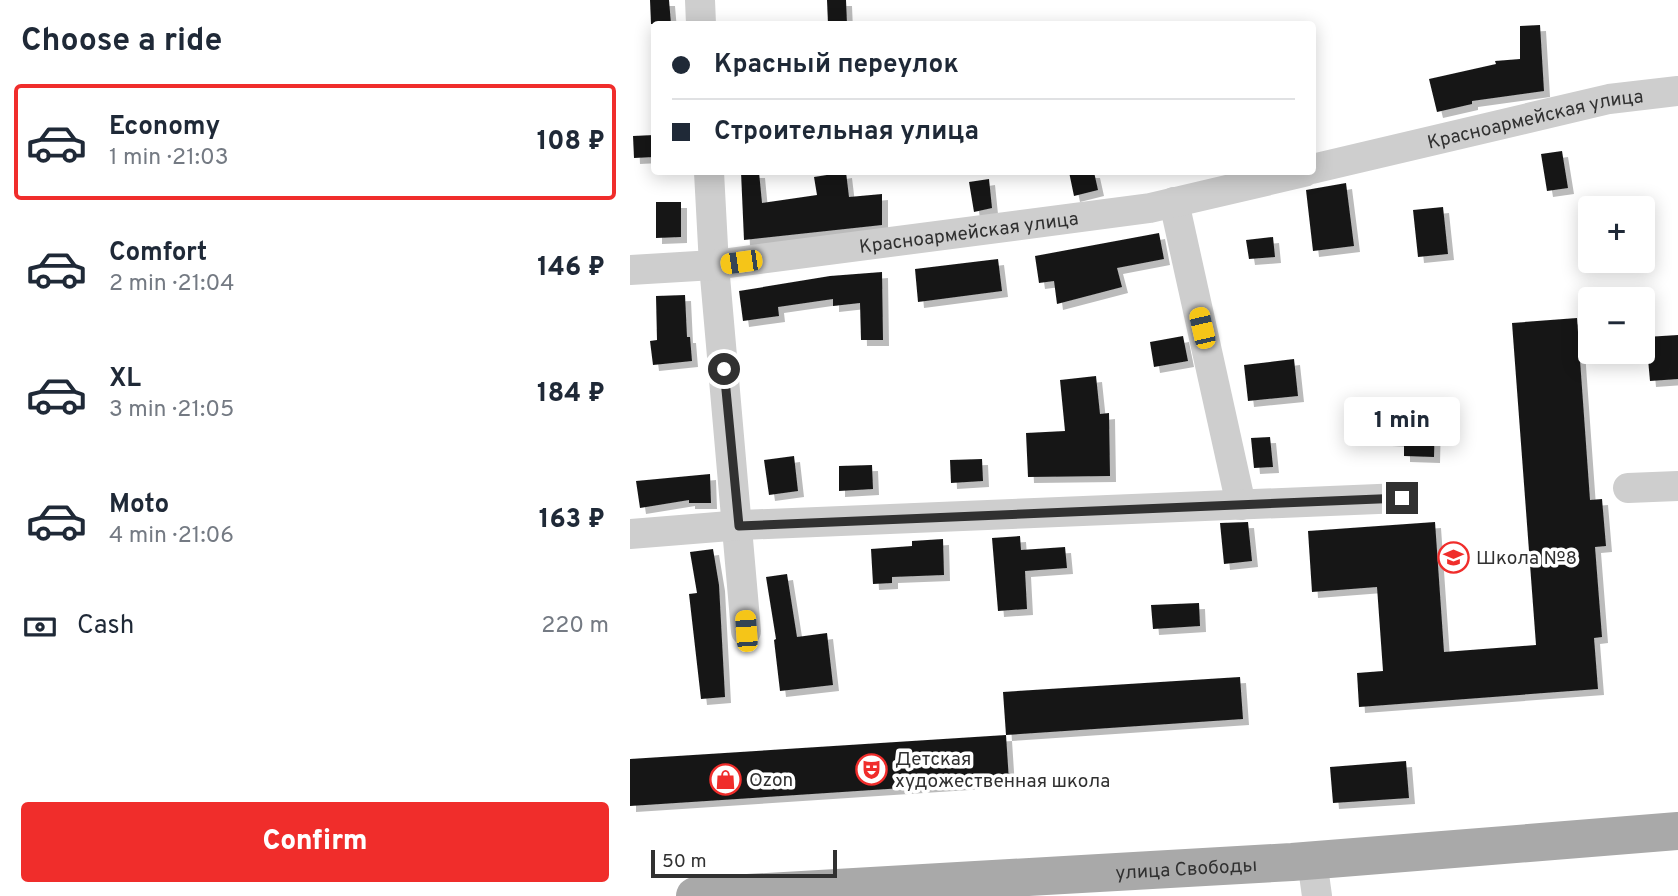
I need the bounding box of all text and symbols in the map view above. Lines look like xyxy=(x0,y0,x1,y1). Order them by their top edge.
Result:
text: Choose a ride xyxy=(21,22,222,62)
text: Красный переулок xyxy=(714,49,959,82)
street label: Красноармейская улица xyxy=(1425,85,1645,155)
icon: car xyxy=(25,111,88,174)
text: Economy xyxy=(109,111,220,144)
text: Строительная улица xyxy=(714,116,979,149)
text: 108 ₽ xyxy=(537,126,605,159)
text: 1 min · 21:03 xyxy=(109,144,229,173)
map controls xyxy=(1578,196,1655,364)
button: + xyxy=(1578,196,1655,273)
street label: Красноармейская улица xyxy=(858,207,1080,260)
icon: car xyxy=(25,237,88,300)
text: Comfort xyxy=(109,237,207,270)
car xyxy=(719,249,764,275)
text: 146 ₽ xyxy=(537,252,605,285)
text: 2 min · 21:04 xyxy=(109,270,234,299)
button: − xyxy=(1578,287,1655,364)
car xyxy=(1188,305,1217,351)
route start xyxy=(708,353,740,385)
icon: car xyxy=(25,363,88,426)
text: XL xyxy=(109,363,141,396)
text: 184 ₽ xyxy=(537,378,605,411)
text: 3 min · 21:05 xyxy=(109,396,234,425)
callout: 1 min xyxy=(1344,396,1460,446)
text: 1 min xyxy=(1374,407,1430,436)
route end xyxy=(1386,482,1418,514)
icon: car xyxy=(25,489,88,552)
text: Moto xyxy=(109,489,169,522)
text: 163 ₽ xyxy=(539,504,605,537)
text: 4 min · 21:06 xyxy=(109,522,234,551)
school or university icon: Школа №8 xyxy=(1436,540,1470,574)
place label: Школа №8 xyxy=(1476,547,1577,571)
icon: cash xyxy=(21,608,59,646)
car xyxy=(735,609,758,653)
text: Cash xyxy=(77,610,134,643)
text: 220 m xyxy=(541,612,609,641)
place label: Детская художественная школа xyxy=(895,748,1110,794)
theatre icon: Детская художественная школа xyxy=(855,752,889,786)
shop icon: Ozon xyxy=(709,762,743,796)
place label: Ozon xyxy=(749,769,793,793)
button: Confirm xyxy=(21,802,609,882)
scale bar xyxy=(651,847,836,879)
text: 50 m xyxy=(662,850,707,874)
street label: улица Свободы xyxy=(1115,854,1258,886)

